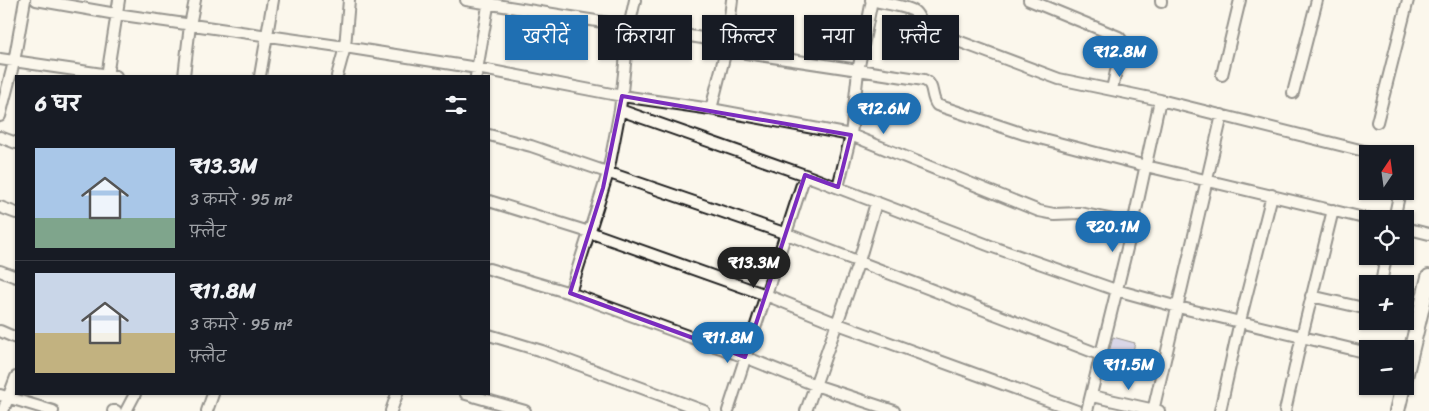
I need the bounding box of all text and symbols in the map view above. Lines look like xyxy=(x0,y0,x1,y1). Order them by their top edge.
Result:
chip: खरीदें xyxy=(505,15,588,60)
chip: किराया xyxy=(598,15,692,60)
chip: फ़िल्टर xyxy=(702,15,794,60)
chip: नया xyxy=(804,15,872,60)
chip: फ़्लैट xyxy=(882,15,959,60)
pin: ₹12.8M xyxy=(1079,36,1161,78)
text: ₹12.8M xyxy=(1094,37,1146,66)
text: 6 घर xyxy=(35,85,80,123)
icon: filters xyxy=(442,91,470,119)
pin: ₹12.6M xyxy=(843,92,925,135)
text: ₹12.6M xyxy=(858,94,910,123)
north arrow xyxy=(1359,145,1414,200)
map controls xyxy=(1359,145,1414,395)
text: ₹13.3M xyxy=(190,147,257,185)
icon: home xyxy=(75,168,135,228)
text: 3 कमरे · 95 m² xyxy=(190,185,293,214)
pin: ₹20.1M xyxy=(1072,210,1154,253)
button: locate xyxy=(1359,210,1414,265)
text: ₹20.1M xyxy=(1086,212,1140,241)
text: फ़्लैट xyxy=(190,217,226,246)
pin: ₹13.3M xyxy=(713,246,795,289)
text: ₹13.3M xyxy=(728,248,780,277)
text: ₹11.8M xyxy=(190,272,256,310)
button: + xyxy=(1359,275,1414,330)
icon: home xyxy=(75,293,135,353)
text: 3 कमरे · 95 m² xyxy=(190,310,293,339)
pin: ₹11.8M xyxy=(687,322,769,364)
text: ₹11.8M xyxy=(703,323,753,352)
button: − xyxy=(1359,340,1414,395)
text: फ़्लैट xyxy=(190,342,226,371)
pin: ₹11.5M xyxy=(1088,348,1170,391)
text: ₹11.5M xyxy=(1104,350,1154,379)

